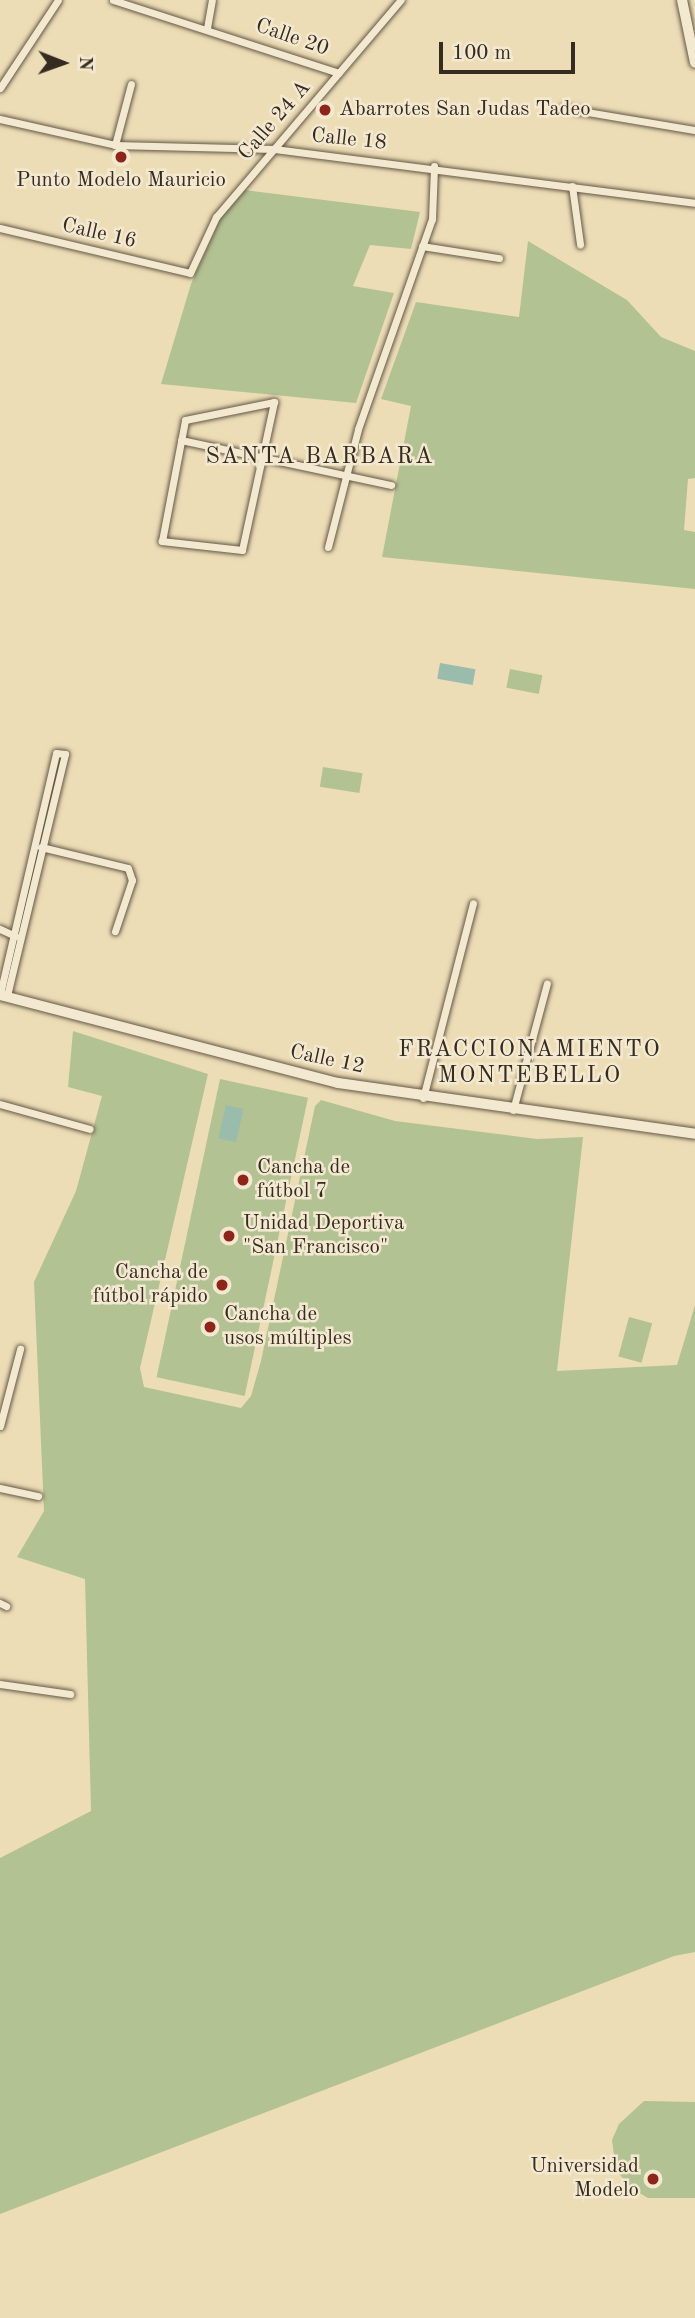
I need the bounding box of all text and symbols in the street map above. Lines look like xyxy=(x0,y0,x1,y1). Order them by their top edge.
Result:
street label: Calle 20 xyxy=(252,14,332,62)
north arrow xyxy=(28,28,98,98)
scale bar xyxy=(443,28,580,72)
text: 100 m xyxy=(452,43,511,64)
text: N xyxy=(75,56,94,71)
street label: Calle 24 A xyxy=(233,76,317,166)
place label: Abarrotes San Judas Tadeo xyxy=(339,97,591,123)
marker: Abarrotes San Judas Tadeo xyxy=(317,102,333,118)
street label: Calle 18 xyxy=(310,124,388,156)
marker: Punto Modelo Mauricio xyxy=(113,149,129,165)
place label: Punto Modelo Mauricio xyxy=(16,168,226,194)
street label: Calle 16 xyxy=(59,213,139,255)
district label: SANTA BARBARA xyxy=(207,443,433,471)
district label: FRACCIONAMIENTO MONTEBELLO xyxy=(400,1036,660,1090)
street label: Calle 12 xyxy=(287,1040,367,1080)
place label: Cancha de fútbol 7 xyxy=(257,1155,350,1205)
marker: Cancha de fútbol 7 xyxy=(235,1172,251,1188)
place label: Unidad Deportiva "San Francisco" xyxy=(243,1211,404,1261)
marker: Unidad Deportiva "San Francisco" xyxy=(221,1228,237,1244)
place label: Cancha de fútbol rápido xyxy=(93,1260,208,1310)
marker: Cancha de fútbol rápido xyxy=(214,1277,230,1293)
place label: Cancha de usos múltiples xyxy=(224,1302,352,1352)
marker: Cancha de usos múltiples xyxy=(202,1319,218,1335)
place label: Universidad Modelo xyxy=(530,2154,639,2204)
marker: Universidad Modelo xyxy=(645,2171,661,2187)

